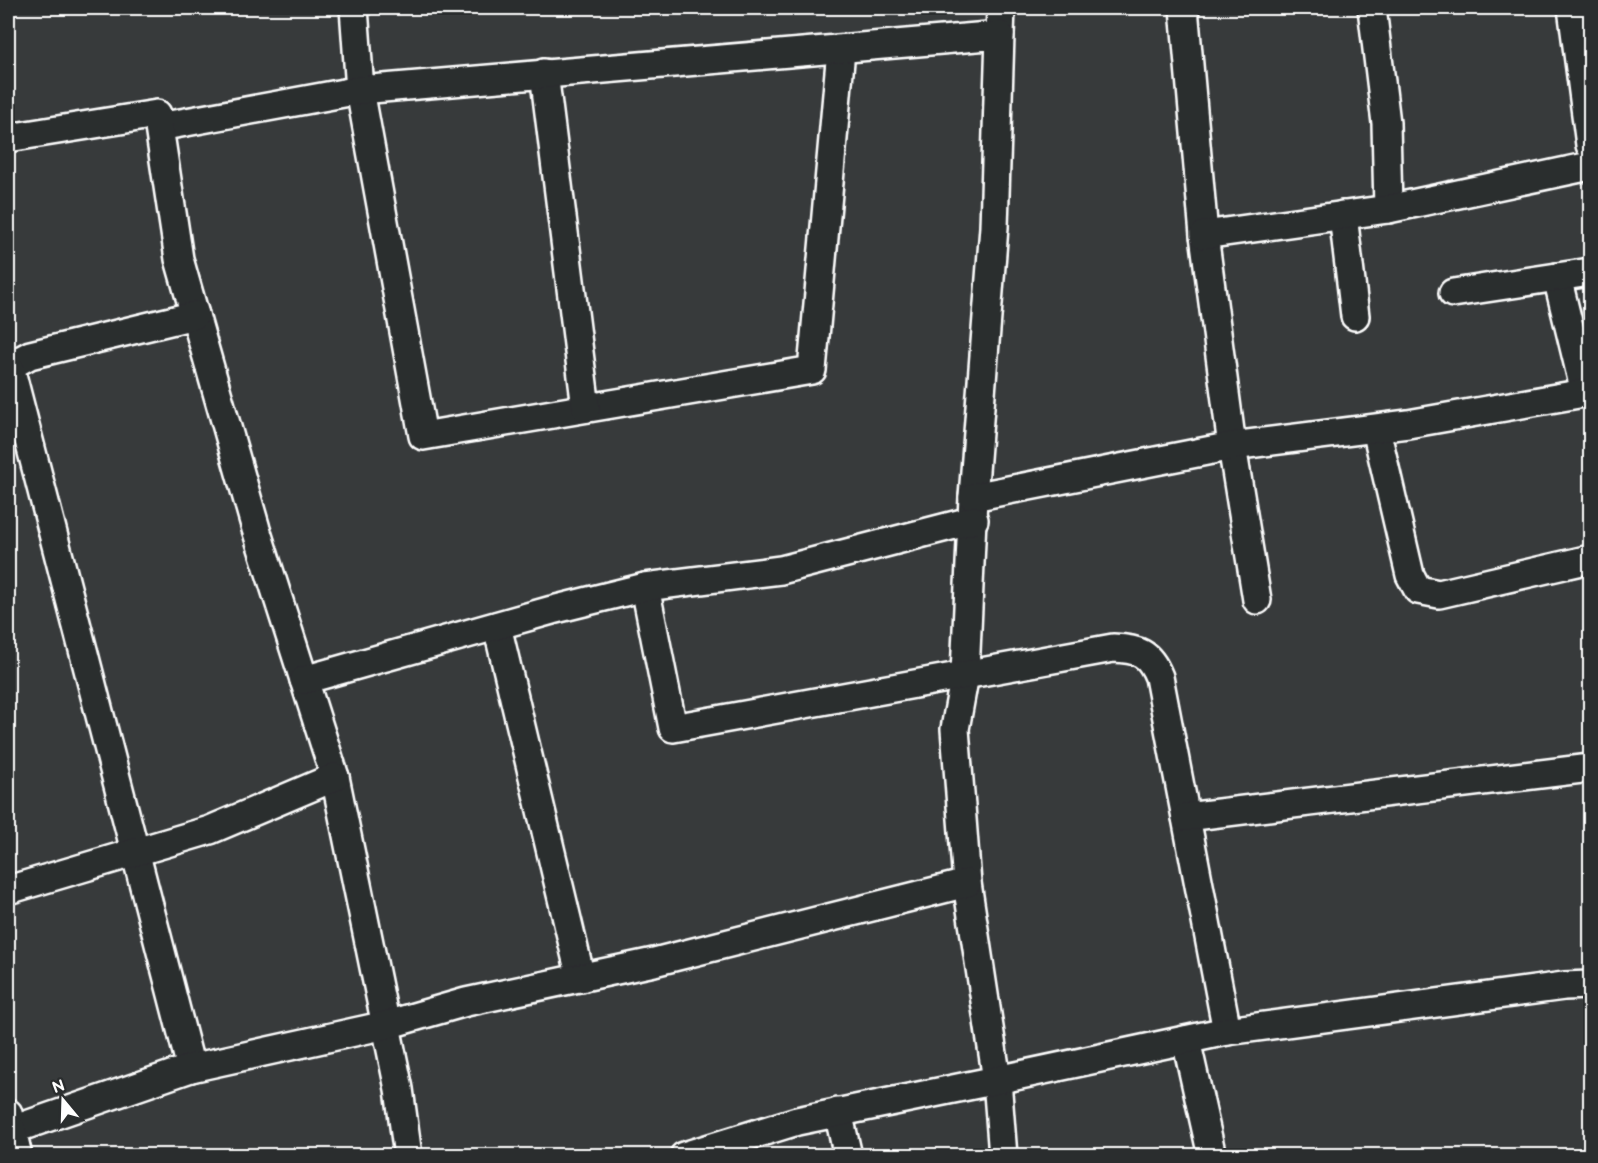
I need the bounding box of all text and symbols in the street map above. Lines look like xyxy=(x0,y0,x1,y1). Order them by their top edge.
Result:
north arrow xyxy=(33,1070,93,1130)
text: N xyxy=(50,1076,67,1098)

